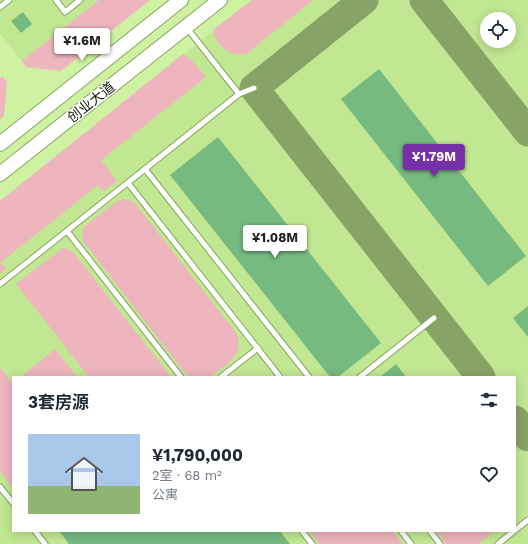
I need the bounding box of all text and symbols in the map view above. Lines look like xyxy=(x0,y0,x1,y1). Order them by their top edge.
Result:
map controls xyxy=(480,12,516,48)
button: locate xyxy=(480,12,516,48)
pin: ¥1.6M xyxy=(54,28,110,62)
text: ¥1.6M xyxy=(63,33,101,48)
street label: 创业大道 xyxy=(64,78,118,126)
pin: ¥1.79M xyxy=(401,144,467,178)
text: ¥1.79M xyxy=(412,149,456,164)
pin: ¥1.08M xyxy=(242,225,308,259)
text: ¥1.08M xyxy=(252,230,298,245)
icon: filters xyxy=(478,389,500,411)
text: 3套房源 xyxy=(28,392,89,412)
text: ¥1,790,000 xyxy=(152,445,243,465)
icon: home xyxy=(60,450,108,498)
icon: heart xyxy=(478,463,500,485)
text: 2室 · 68 m² xyxy=(152,468,222,483)
text: 公寓 xyxy=(152,487,178,502)

